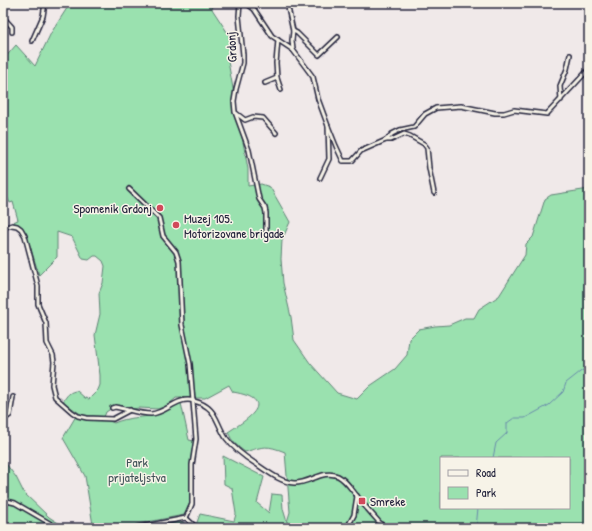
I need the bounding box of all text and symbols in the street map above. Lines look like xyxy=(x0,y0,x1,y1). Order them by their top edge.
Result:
street label: Grdonj xyxy=(221,31,241,63)
place label: Spomenik Grdonj xyxy=(74,199,152,217)
marker: Spomenik Grdonj xyxy=(155,203,165,213)
place label: Muzej 105. Motorizovane brigade xyxy=(184,209,284,242)
marker: Muzej 105. Motorizovane brigade xyxy=(171,220,181,230)
park label: Park prijateljstva xyxy=(108,453,166,486)
legend xyxy=(440,457,570,509)
text: Road xyxy=(476,464,496,481)
text: Park xyxy=(476,484,496,501)
place label: Smreke xyxy=(370,492,406,510)
marker: Smreke xyxy=(357,496,367,506)

